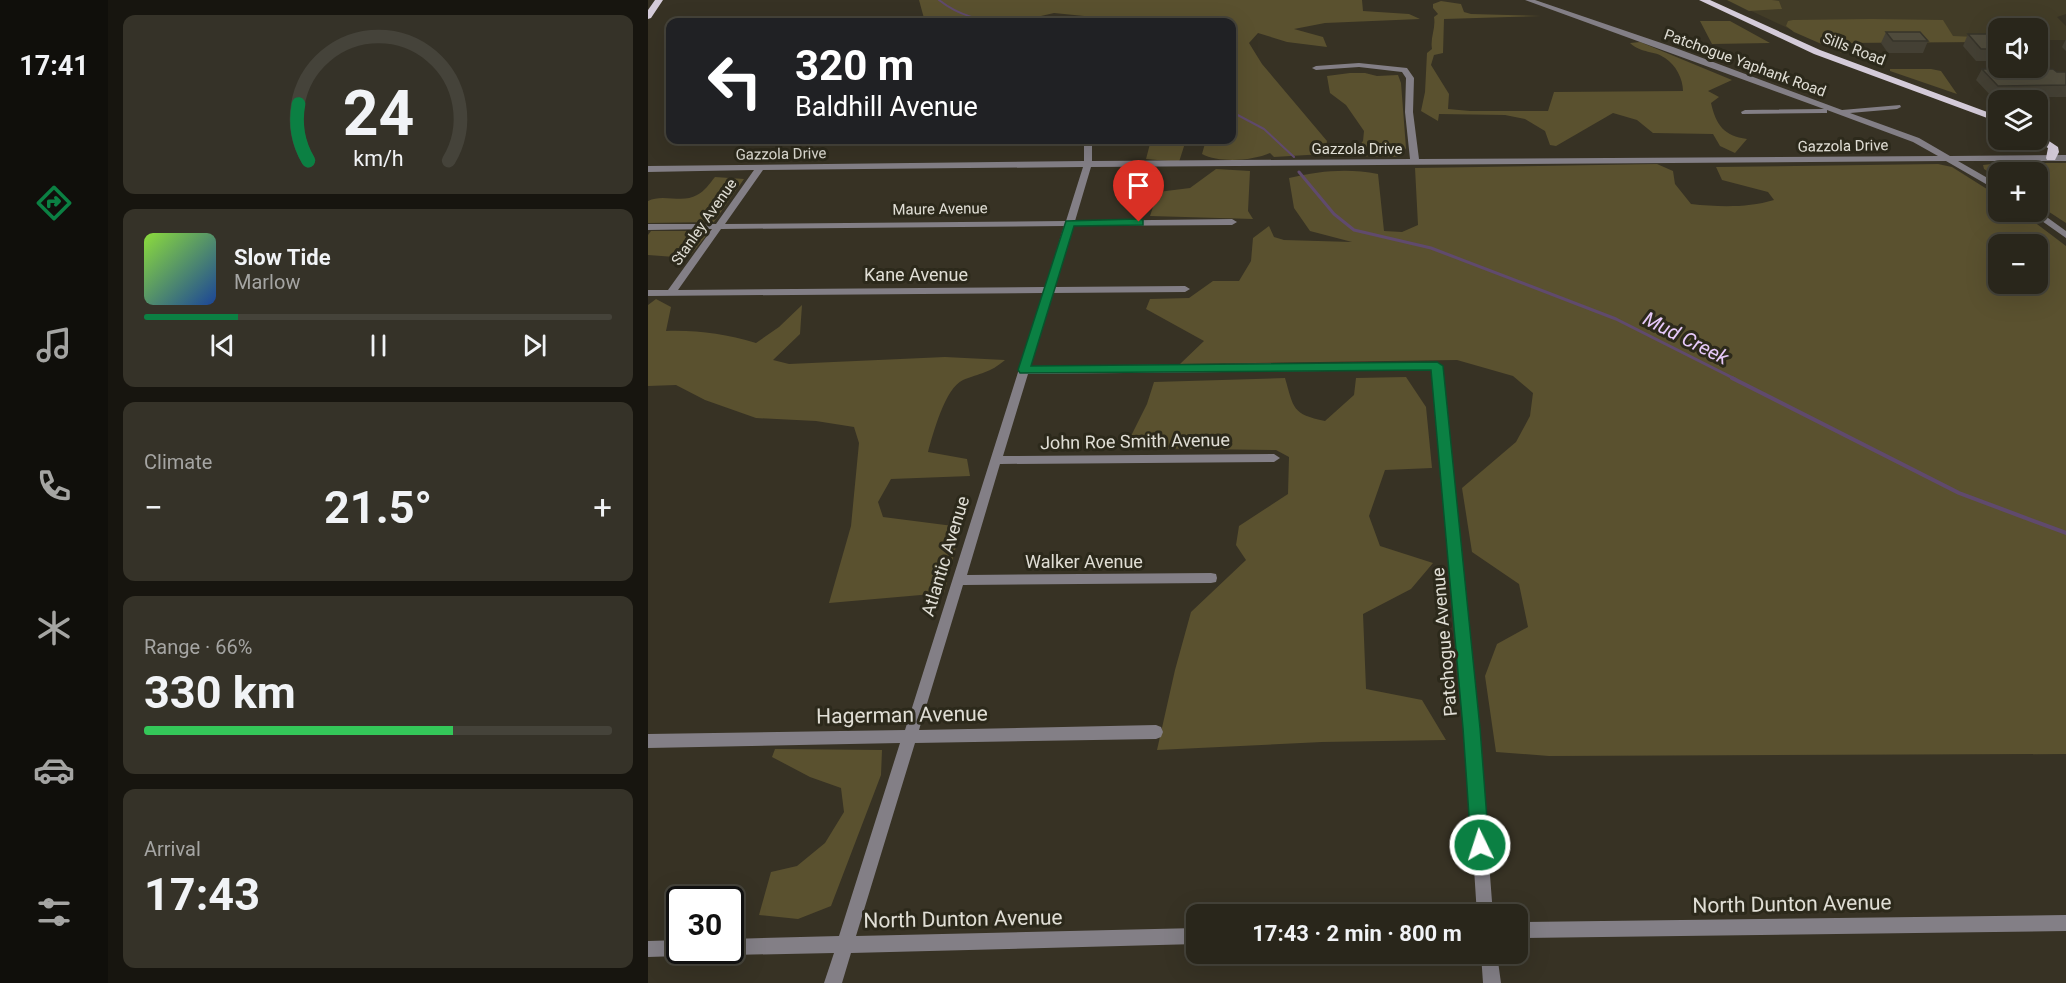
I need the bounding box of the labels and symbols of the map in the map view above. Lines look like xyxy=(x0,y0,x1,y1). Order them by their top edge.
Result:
street label: Patchogue Yaphank Road xyxy=(1662,25,1828,101)
street label: Sills Road xyxy=(1820,29,1888,69)
street label: Gazzola Drive xyxy=(1797,136,1889,156)
street label: Gazzola Drive xyxy=(1312,140,1403,158)
street label: Gazzola Drive xyxy=(735,144,827,164)
pin xyxy=(1113,160,1164,222)
street label: Stanley Avenue xyxy=(667,175,741,269)
street label: Maure Avenue xyxy=(892,199,988,219)
street label: Kane Avenue xyxy=(864,264,968,285)
water label: Mud Creek xyxy=(1639,306,1734,370)
street label: John Roe Smith Avenue xyxy=(1040,429,1230,453)
street label: Atlantic Avenue xyxy=(917,493,973,619)
street label: Walker Avenue xyxy=(1025,551,1143,572)
street label: Patchogue Avenue xyxy=(1427,567,1461,717)
street label: Hagerman Avenue xyxy=(816,702,988,728)
position arrow xyxy=(1448,813,1512,877)
speed limit sign: 30 xyxy=(666,886,744,964)
street label: North Dunton Avenue xyxy=(1692,890,1892,918)
street label: North Dunton Avenue xyxy=(863,905,1063,933)

